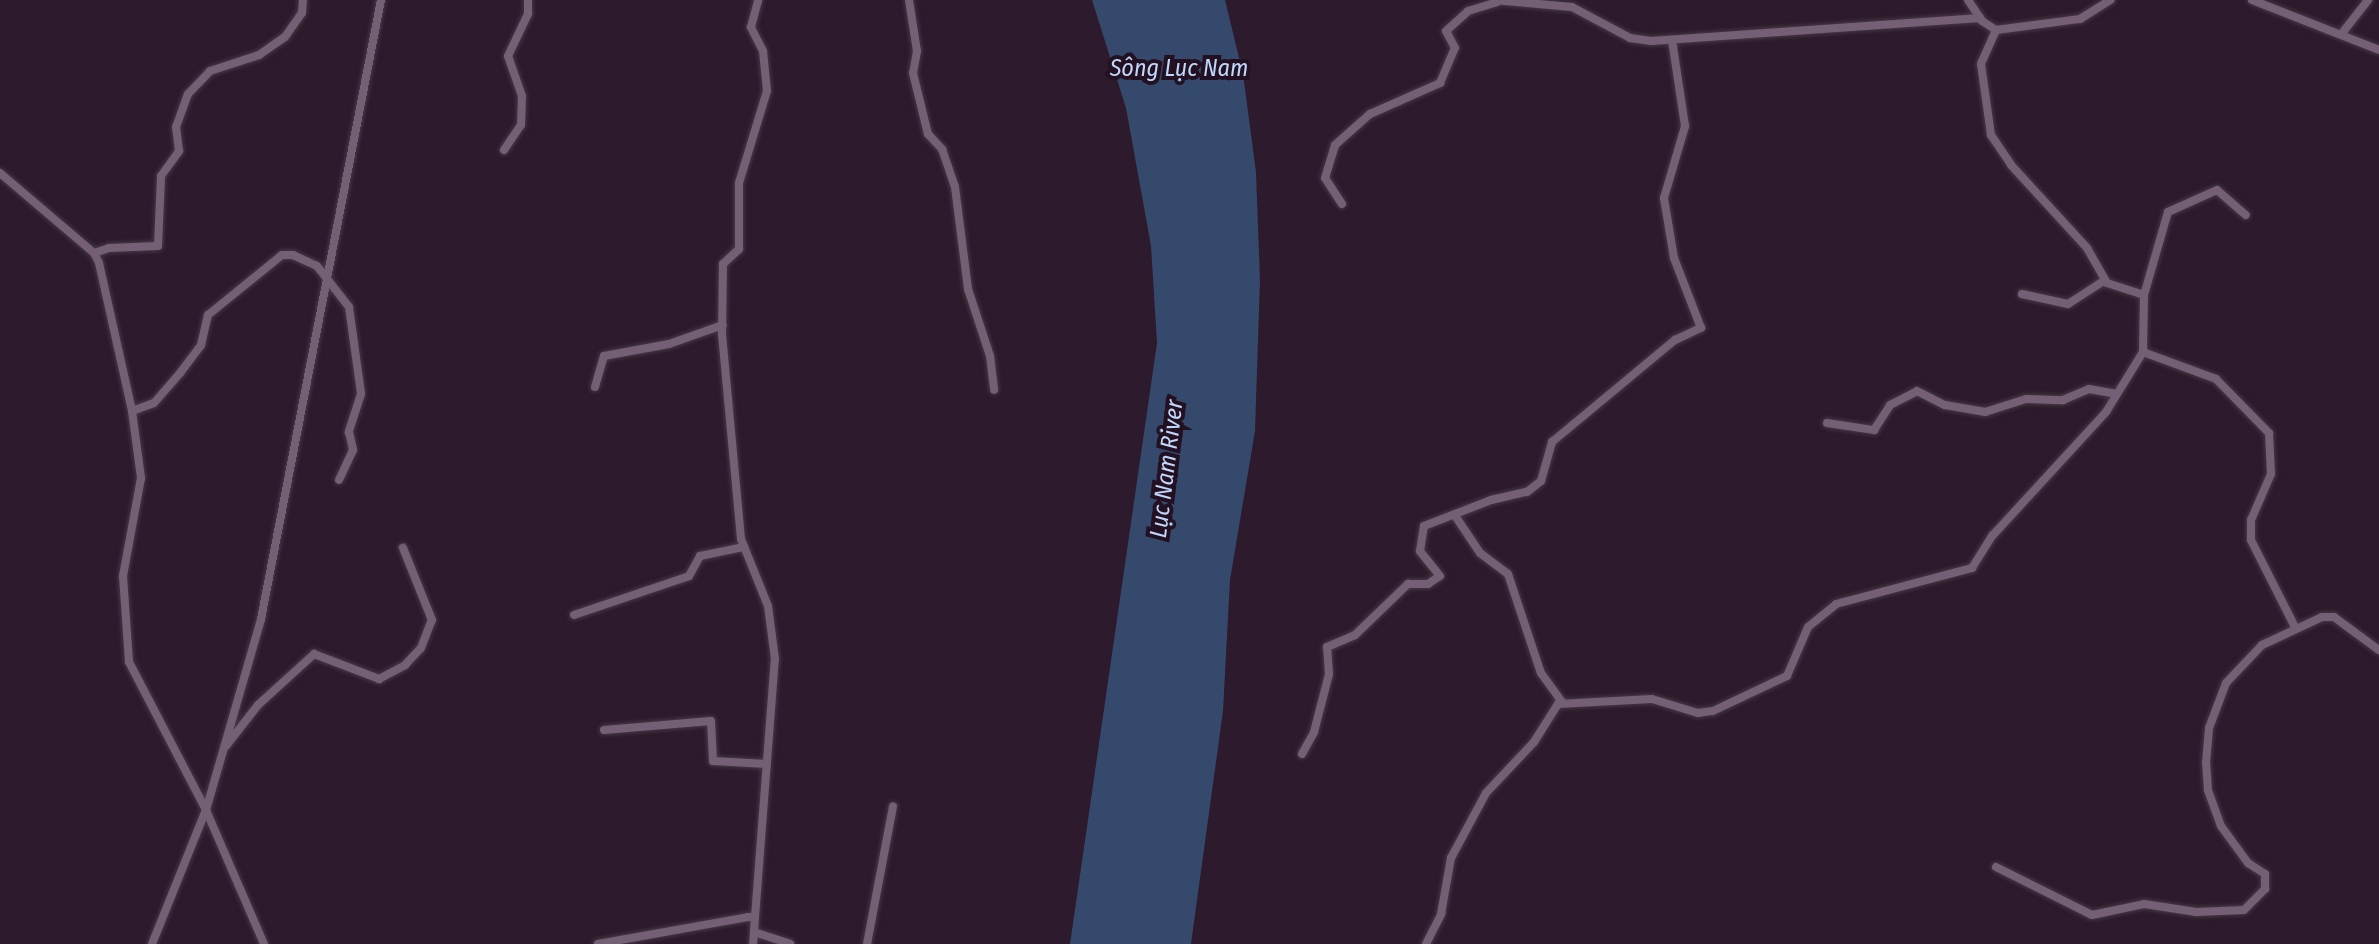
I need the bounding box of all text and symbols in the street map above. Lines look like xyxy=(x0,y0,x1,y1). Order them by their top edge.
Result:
water label: Sông Lục Nam xyxy=(1110,55,1248,83)
water label: Lục Nam River xyxy=(1144,398,1190,540)

